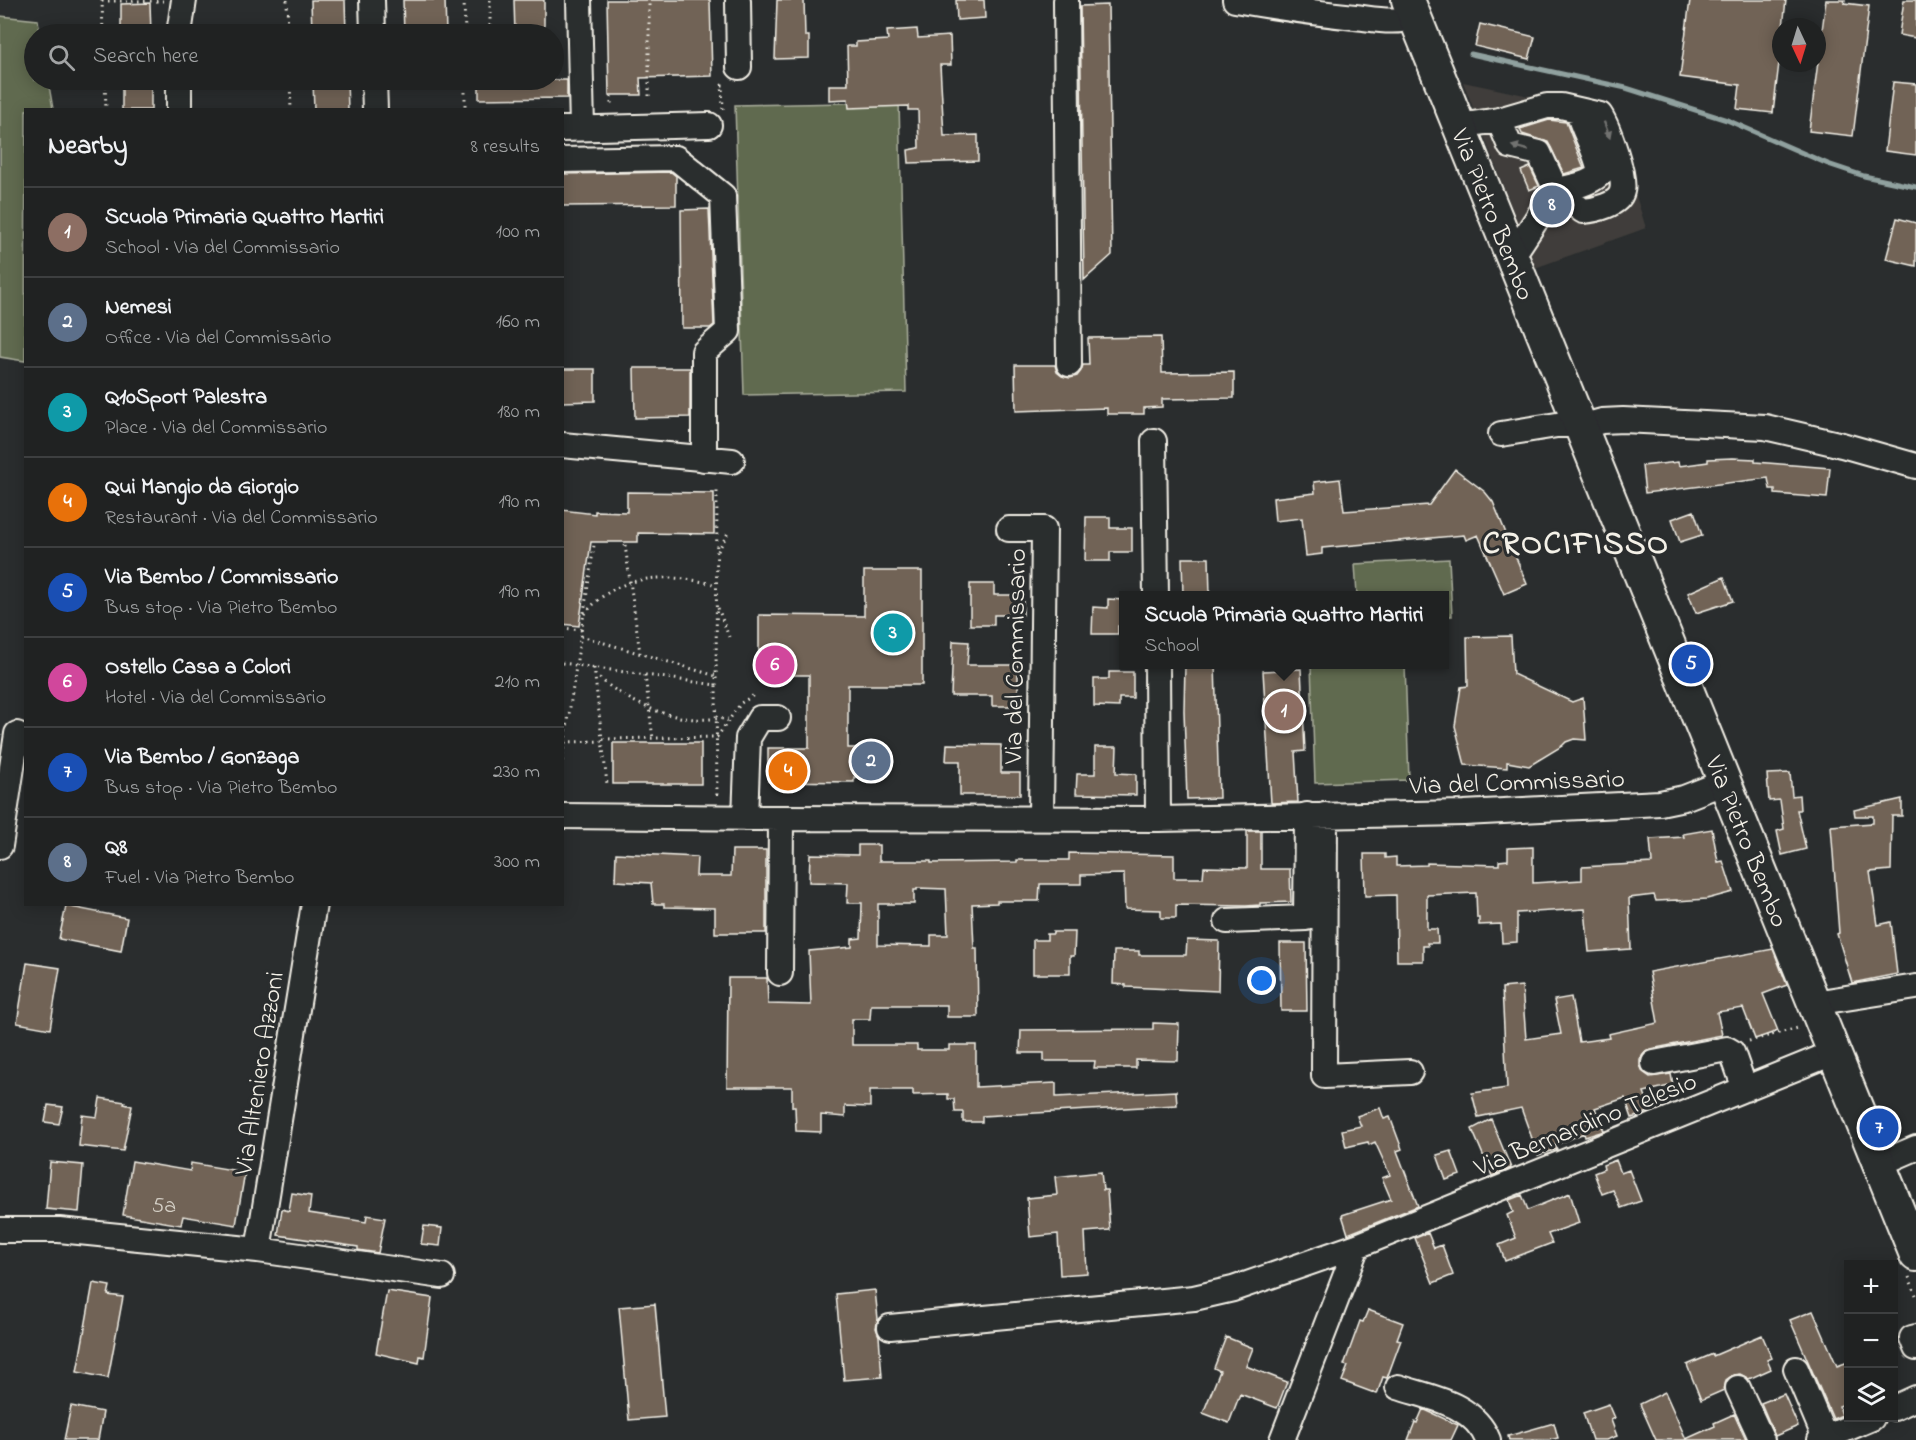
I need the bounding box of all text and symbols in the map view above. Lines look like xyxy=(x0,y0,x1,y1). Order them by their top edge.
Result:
north arrow xyxy=(1772,18,1826,72)
search box xyxy=(24,24,564,90)
icon: search xyxy=(45,41,78,74)
text: Search here xyxy=(93,41,198,73)
one-way arrow xyxy=(1603,122,1613,140)
street label: Via Pietro Bembo xyxy=(1439,123,1543,307)
text: Nearby xyxy=(48,128,127,166)
text: 8 results xyxy=(471,133,540,162)
one-way arrow xyxy=(1510,143,1528,152)
pin: 8 xyxy=(1532,182,1572,228)
text: Scuola Primaria Quattro Martiri xyxy=(105,202,384,234)
text: 1 xyxy=(64,218,71,247)
text: 100 m xyxy=(496,218,540,247)
text: School · Via del Commissario xyxy=(105,234,340,263)
text: Nemesi xyxy=(105,292,172,324)
text: 2 xyxy=(63,308,72,337)
text: 160 m xyxy=(496,308,540,337)
text: Office · Via del Commissario xyxy=(105,324,331,353)
text: Q10Sport Palestra xyxy=(105,382,267,414)
text: 3 xyxy=(63,398,72,427)
text: 180 m xyxy=(497,398,540,427)
text: Place · Via del Commissario xyxy=(105,414,327,443)
text: Qui Mangio da Giorgio xyxy=(105,472,299,504)
text: 4 xyxy=(63,488,72,517)
text: 190 m xyxy=(498,488,540,517)
text: Restaurant · Via del Commissario xyxy=(105,504,378,533)
district label: CROCIFISSO xyxy=(1482,522,1670,569)
street label: Via del Commissario xyxy=(996,548,1038,765)
text: Via Bembo / Commissario xyxy=(105,562,339,594)
text: 5 xyxy=(62,578,73,607)
text: 190 m xyxy=(498,578,540,607)
popup xyxy=(1119,591,1449,669)
text: Bus stop · Via Pietro Bembo xyxy=(105,594,337,623)
text: Scuola Primaria Quattro Martiri xyxy=(1145,600,1423,632)
pin: 3 xyxy=(874,610,912,656)
text: School xyxy=(1145,632,1199,661)
pin: 6 xyxy=(756,642,794,688)
pin: 5 xyxy=(1672,642,1710,686)
text: Ostello Casa a Colori xyxy=(105,652,291,684)
text: 6 xyxy=(63,668,72,697)
text: 210 m xyxy=(495,668,540,697)
text: Hotel · Via del Commissario xyxy=(105,684,326,713)
pin: 1 xyxy=(1264,688,1304,734)
pin: 2 xyxy=(852,738,890,783)
text: Via Bembo / Gonzaga xyxy=(105,742,299,774)
pin: 4 xyxy=(768,748,808,794)
street label: Via Pietro Bembo xyxy=(1693,750,1797,934)
text: 7 xyxy=(63,758,72,787)
text: 230 m xyxy=(493,758,540,787)
street label: Via del Commissario xyxy=(1408,761,1625,807)
text: Bus stop · Via Pietro Bembo xyxy=(105,774,337,803)
text: Q8 xyxy=(105,832,127,864)
text: 8 xyxy=(64,848,71,877)
text: 300 m xyxy=(494,848,540,877)
text: Fuel · Via Pietro Bembo xyxy=(105,864,294,893)
your location xyxy=(1247,966,1276,995)
street label: Via Alteniero Azzoni xyxy=(226,969,296,1179)
street label: Via Bernardino Telesio xyxy=(1468,1064,1703,1188)
pin: 7 xyxy=(1860,1106,1898,1150)
house number: 5a xyxy=(152,1191,176,1223)
map controls xyxy=(1844,1260,1898,1422)
button: + xyxy=(1844,1260,1898,1314)
button: − xyxy=(1844,1314,1898,1368)
button: layers xyxy=(1844,1368,1898,1422)

